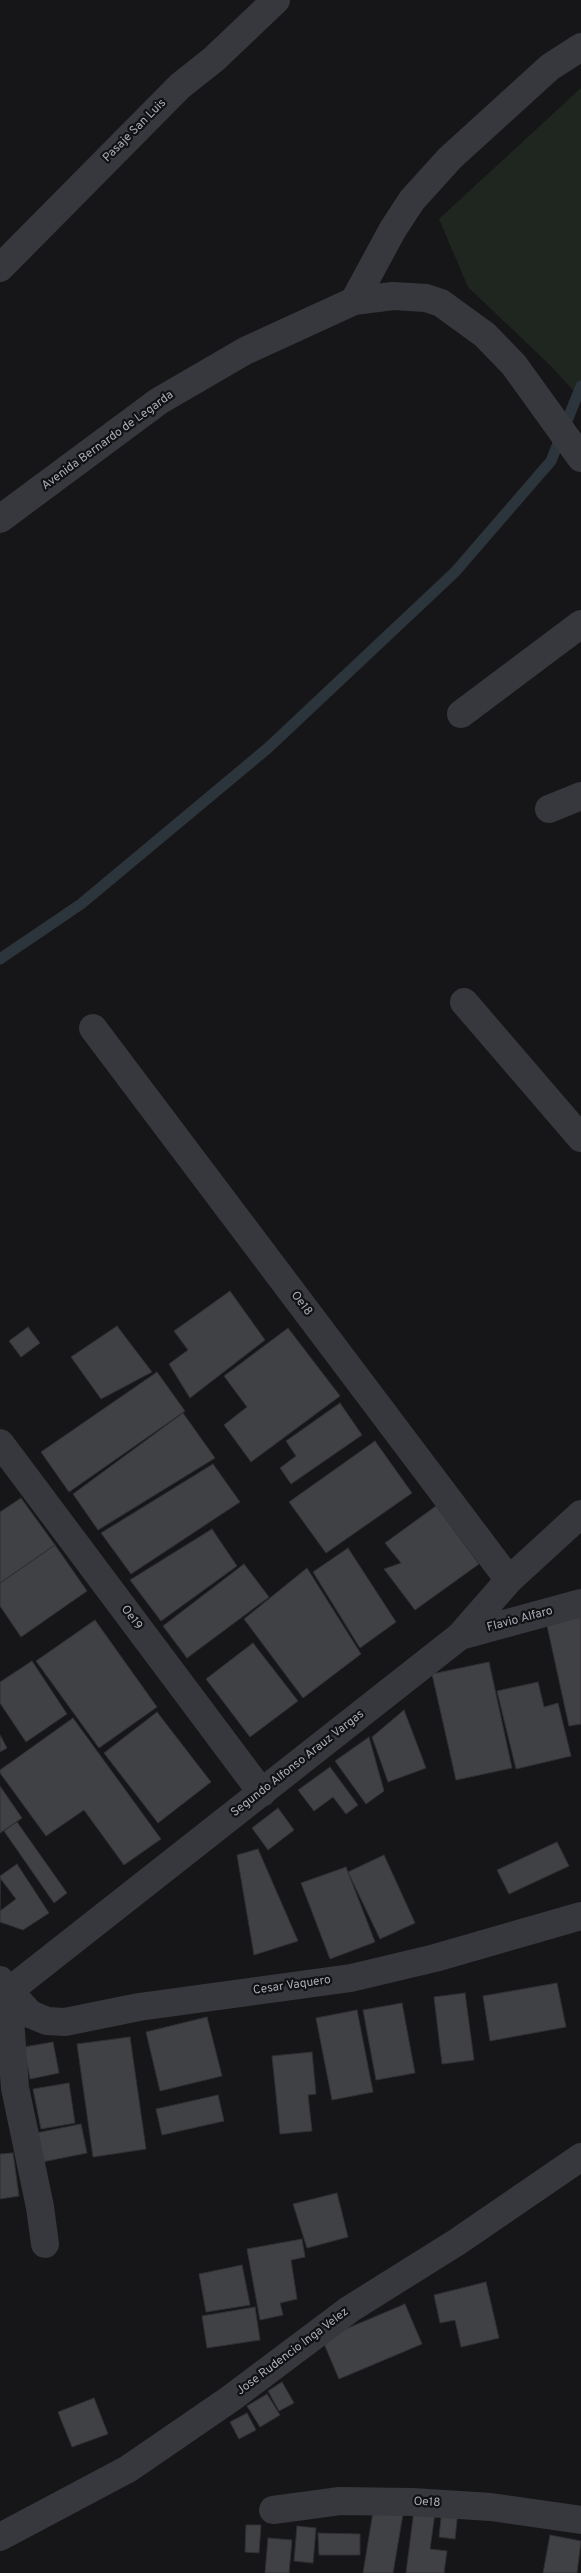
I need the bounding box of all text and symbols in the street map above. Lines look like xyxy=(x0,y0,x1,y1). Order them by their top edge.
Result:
street label: Pasaje San Luis xyxy=(100,96,170,166)
street label: Avenida Bernardo de Legarda xyxy=(39,388,177,494)
street label: Oe18 xyxy=(287,1289,315,1319)
street label: Oe19 xyxy=(117,1603,145,1633)
street label: Flavio Alfaro xyxy=(485,1604,555,1636)
street label: Segundo Alfonso Arauz Vargas xyxy=(229,1708,367,1820)
street label: Cesar Vaquero xyxy=(252,1973,332,1999)
street label: Jose Rudencio Inga Velez xyxy=(234,2305,352,2399)
street label: Oe18 xyxy=(413,2495,441,2511)

